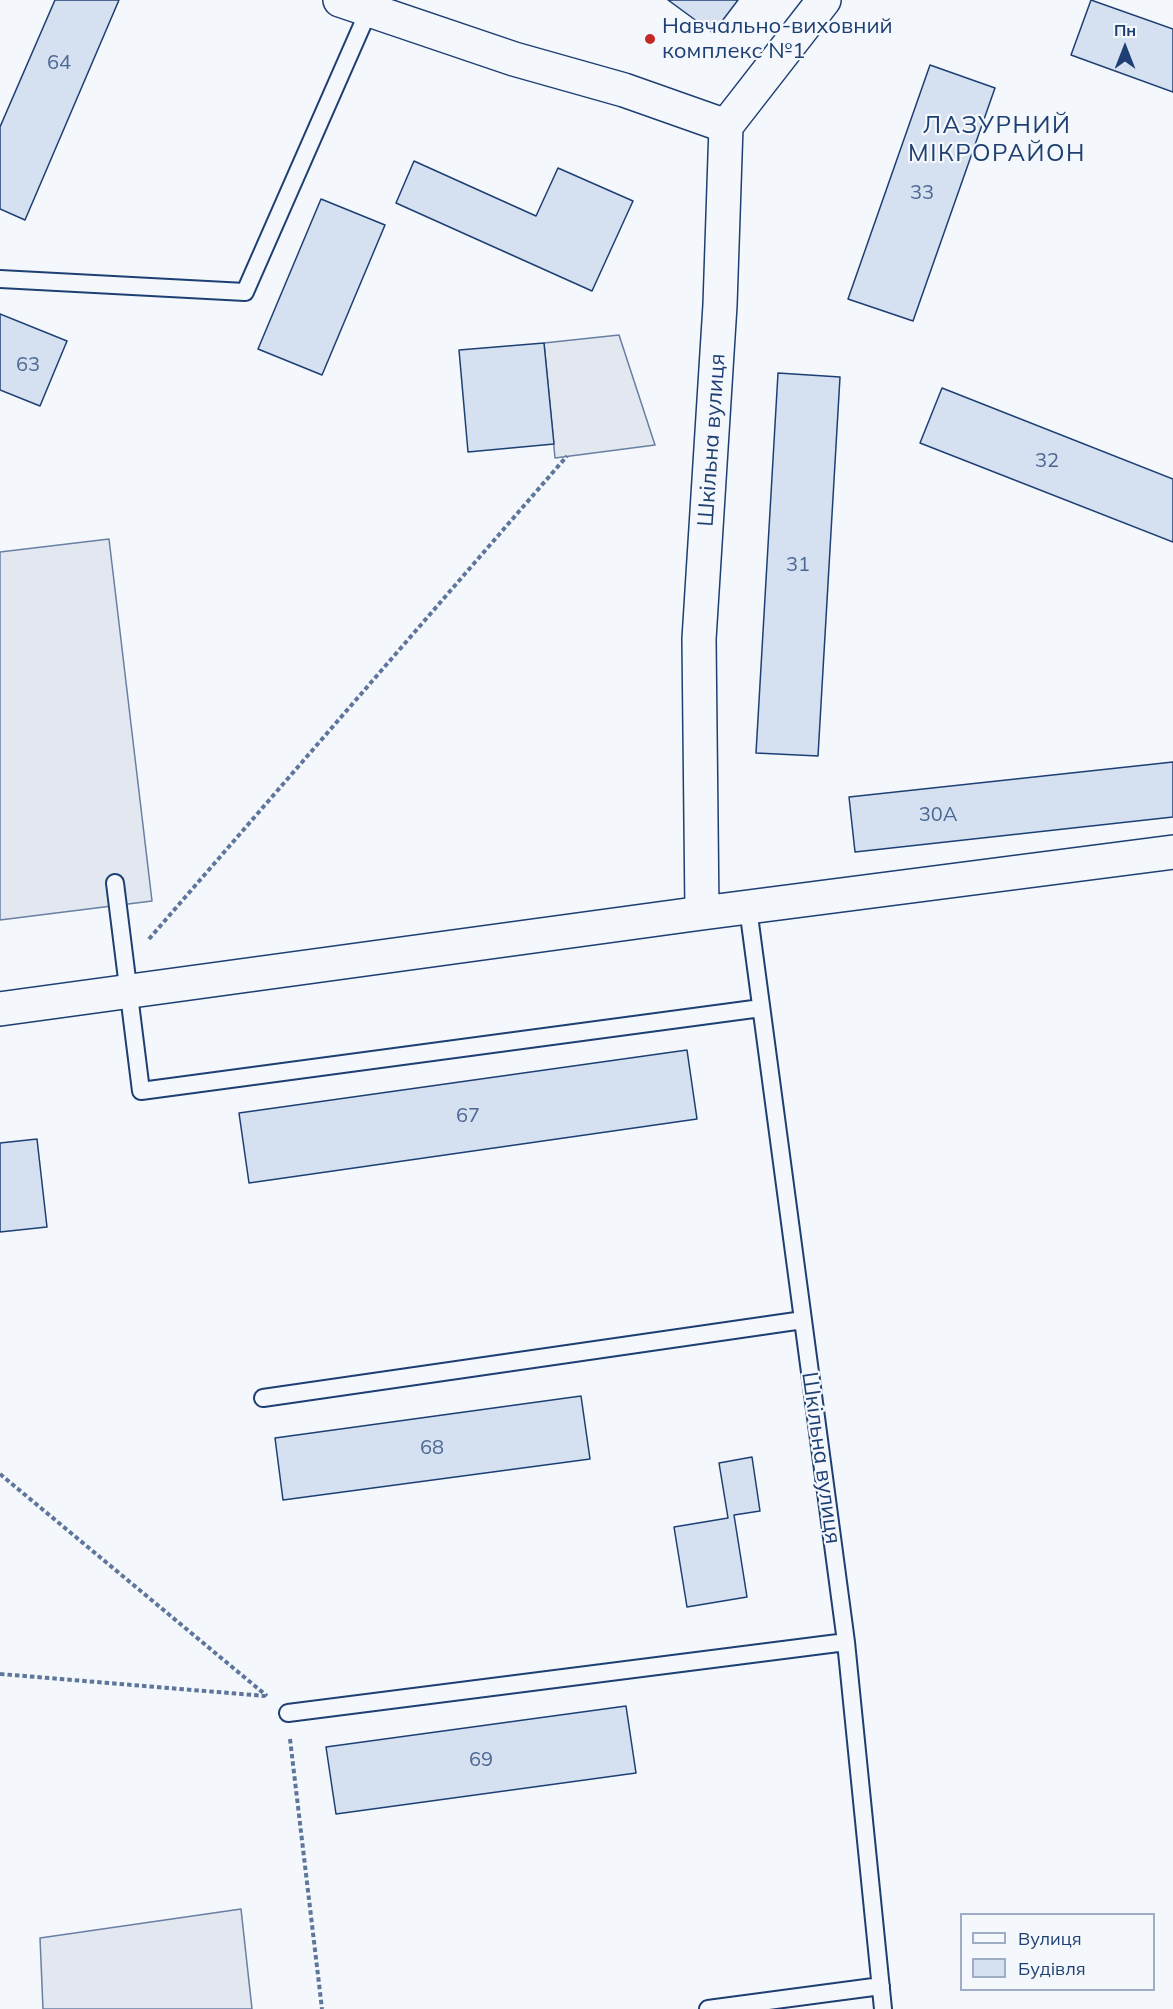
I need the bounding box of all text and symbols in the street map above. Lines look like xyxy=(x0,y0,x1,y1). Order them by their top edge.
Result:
place label: Навчально-виховний комплекс №1 xyxy=(662,13,893,64)
north arrow xyxy=(1095,18,1155,78)
text: Пн xyxy=(1114,20,1136,40)
marker: Навчально-виховний комплекс №1 xyxy=(643,32,657,46)
house number: 64 xyxy=(47,51,71,75)
district label: ЛАЗУРНИЙ МІКРОРАЙОН xyxy=(908,112,1086,168)
house number: 33 xyxy=(910,181,934,205)
house number: 63 xyxy=(16,353,40,377)
street label: Шкільна вулиця xyxy=(693,353,731,527)
house number: 32 xyxy=(1035,449,1059,473)
house number: 31 xyxy=(786,553,810,577)
house number: 30А xyxy=(919,803,957,827)
house number: 67 xyxy=(456,1104,480,1128)
street label: Шкільна вулиця xyxy=(796,1370,846,1546)
house number: 68 xyxy=(420,1436,444,1460)
house number: 69 xyxy=(469,1748,493,1772)
legend xyxy=(960,1913,1155,1991)
text: Вулиця xyxy=(1018,1927,1082,1950)
text: Будівля xyxy=(1018,1957,1086,1980)

